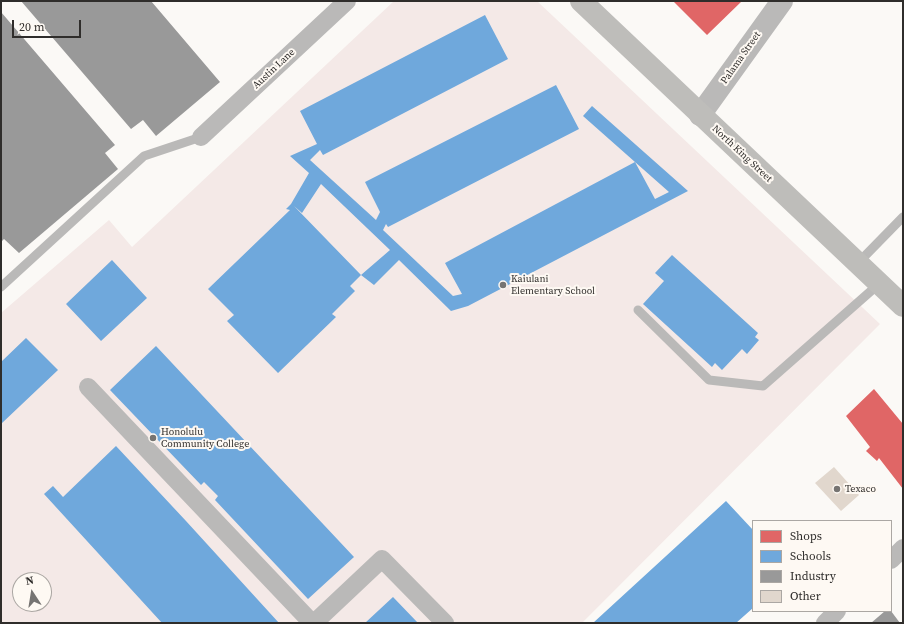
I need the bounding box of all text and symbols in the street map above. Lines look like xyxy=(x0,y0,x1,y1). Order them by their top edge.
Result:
scale bar xyxy=(14,12,83,38)
text: 20 m xyxy=(19,19,45,35)
street label: Palama Street xyxy=(719,30,763,86)
street label: Austin Lane xyxy=(250,46,298,92)
street label: North King Street xyxy=(709,123,775,185)
place label: Kaiulani Elementary School xyxy=(511,273,595,296)
marker: Kaiulani Elementary School xyxy=(498,280,508,290)
place label: Honolulu Community College xyxy=(161,426,249,450)
marker: Honolulu Community College xyxy=(148,433,158,443)
place label: Texaco xyxy=(845,483,876,495)
marker: Texaco xyxy=(832,484,842,494)
legend xyxy=(752,520,892,612)
text: Shops xyxy=(790,528,822,544)
text: Schools xyxy=(790,548,831,564)
text: Industry xyxy=(790,568,836,584)
north arrow xyxy=(12,572,52,612)
text: N xyxy=(24,573,35,589)
text: Other xyxy=(790,588,821,604)

